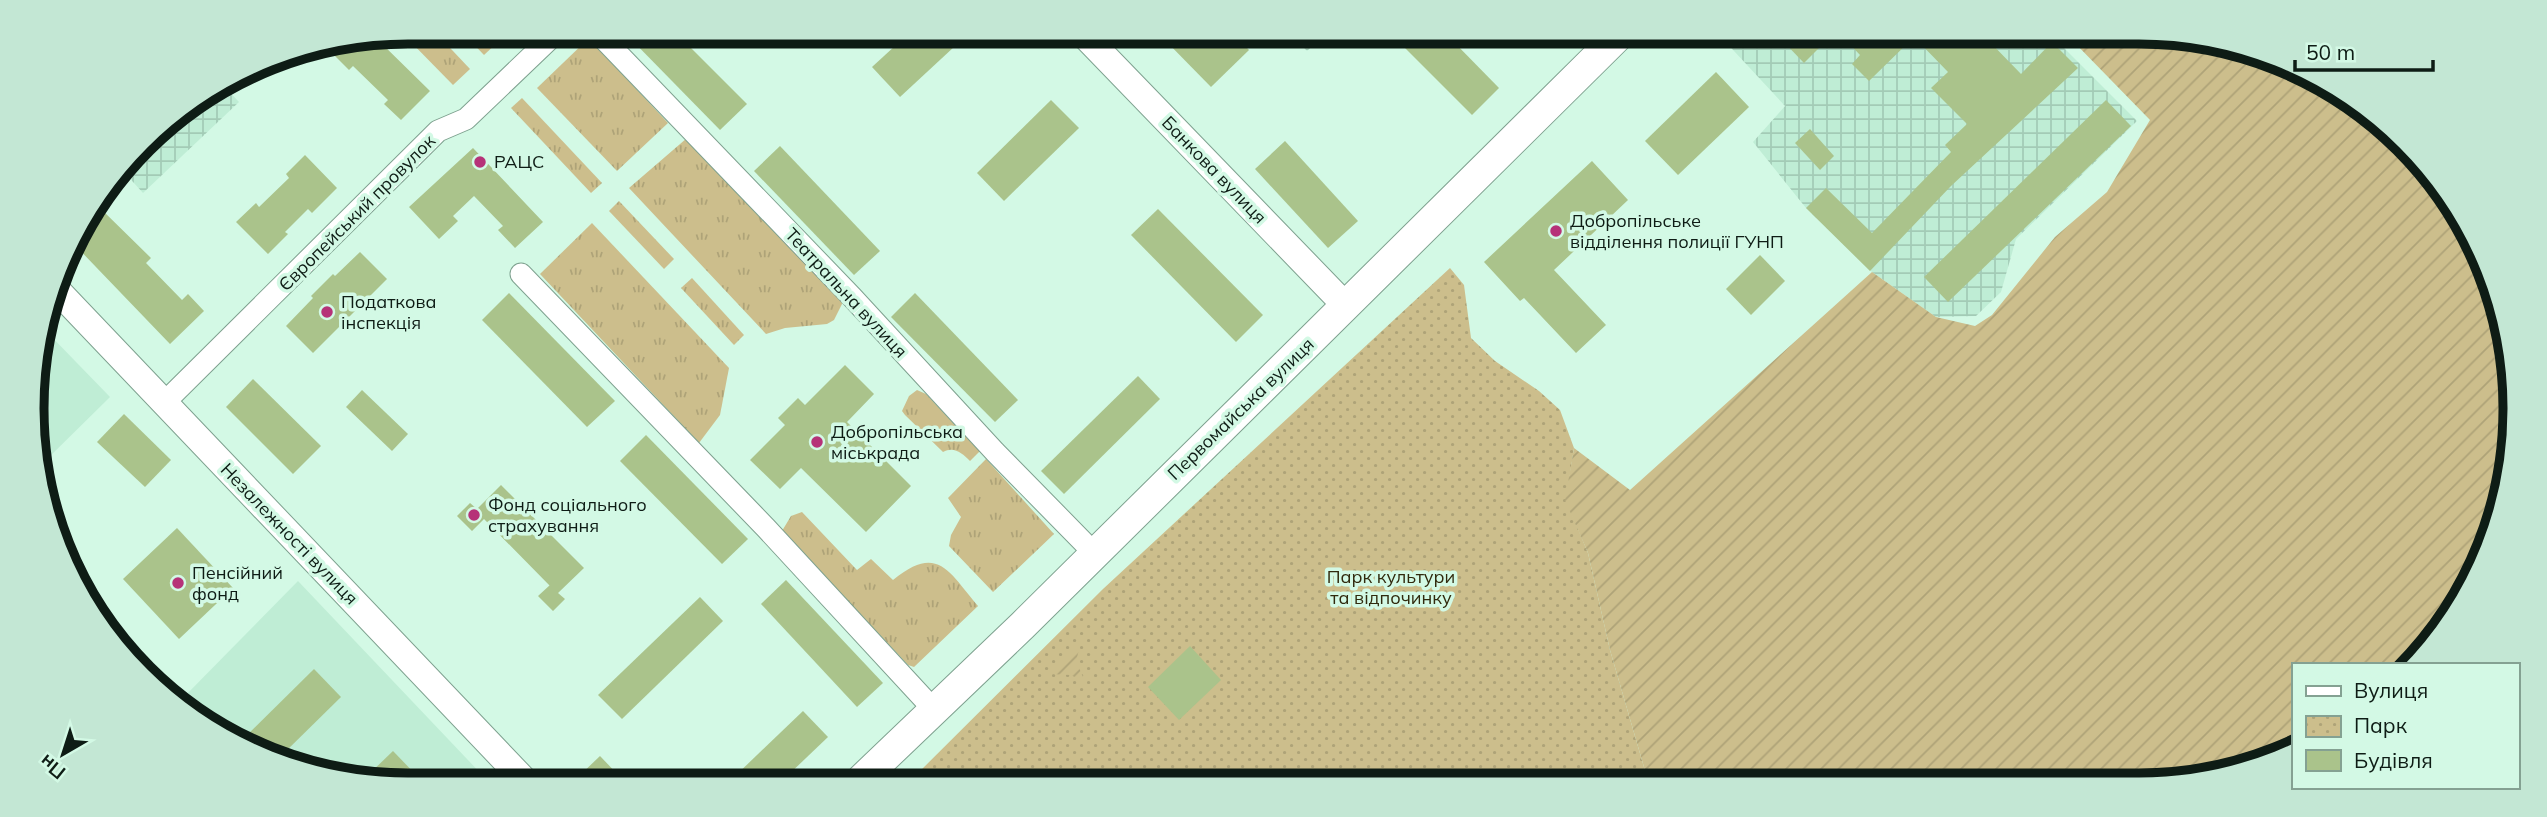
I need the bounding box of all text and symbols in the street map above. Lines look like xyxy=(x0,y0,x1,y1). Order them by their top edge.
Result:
scale bar xyxy=(2295,28,2433,72)
text: 50 m xyxy=(2306,39,2355,65)
street label: Банкова вулиця xyxy=(1157,111,1272,228)
street label: Європейський провулок xyxy=(274,129,440,296)
place label: РАЦС xyxy=(494,150,544,173)
marker: РАЦС xyxy=(472,154,488,170)
place label: Добропільське відділення полиції ГУНП xyxy=(1570,209,1784,253)
street label: Театральна вулиця xyxy=(780,223,912,362)
marker: Добропільське відділення полиції ГУНП xyxy=(1548,223,1564,239)
place label: Податкова інспекція xyxy=(341,290,437,334)
marker: Податкова інспекція xyxy=(319,304,335,320)
street label: Первомайська вулиця xyxy=(1163,333,1319,485)
place label: Добропільська міськрада xyxy=(831,420,963,464)
marker: Добропільська міськрада xyxy=(809,434,825,450)
street label: Незалежності вулиця xyxy=(216,458,363,609)
place label: Фонд соціального страхування xyxy=(488,493,647,537)
marker: Фонд соціального страхування xyxy=(466,507,482,523)
place label: Пенсійний фонд xyxy=(192,561,283,605)
park label: Парк культури та відпочинку xyxy=(1327,565,1455,609)
marker: Пенсійний фонд xyxy=(170,575,186,591)
legend xyxy=(2292,663,2519,789)
text: Вулиця xyxy=(2354,677,2428,703)
text: Парк xyxy=(2354,712,2408,738)
north arrow xyxy=(28,719,98,789)
text: Будівля xyxy=(2354,747,2433,773)
text: Пн xyxy=(34,750,70,785)

